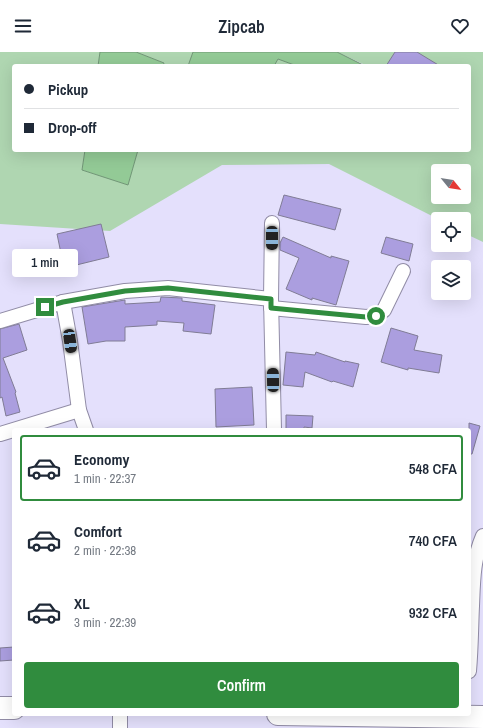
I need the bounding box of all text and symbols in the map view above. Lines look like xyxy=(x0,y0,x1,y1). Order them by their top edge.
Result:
text: Zipcab xyxy=(218,14,265,39)
icon: menu xyxy=(12,15,34,37)
icon: heart xyxy=(449,15,471,37)
text: Pickup xyxy=(48,79,88,100)
text: Drop-off xyxy=(48,117,97,138)
north arrow xyxy=(431,164,471,204)
map controls xyxy=(431,164,471,300)
button: locate xyxy=(431,212,471,252)
car xyxy=(266,226,278,250)
callout: 1 min xyxy=(12,249,78,277)
text: 1 min xyxy=(31,254,59,271)
button: layers xyxy=(431,260,471,300)
route end xyxy=(36,298,54,316)
route start xyxy=(367,307,385,325)
car xyxy=(62,328,78,354)
car xyxy=(267,368,279,392)
text: Economy xyxy=(74,449,129,470)
icon: car xyxy=(26,450,62,486)
text: 548 CFA xyxy=(409,458,457,479)
text: 1 min · 22:37 xyxy=(74,470,136,487)
text: Comfort xyxy=(74,521,122,542)
icon: car xyxy=(26,522,62,558)
text: 740 CFA xyxy=(409,530,457,551)
text: 2 min · 22:38 xyxy=(74,542,136,559)
text: XL xyxy=(74,593,90,614)
icon: car xyxy=(26,594,62,630)
text: 932 CFA xyxy=(409,602,457,623)
text: 3 min · 22:39 xyxy=(74,614,136,631)
button: Confirm xyxy=(24,662,459,708)

